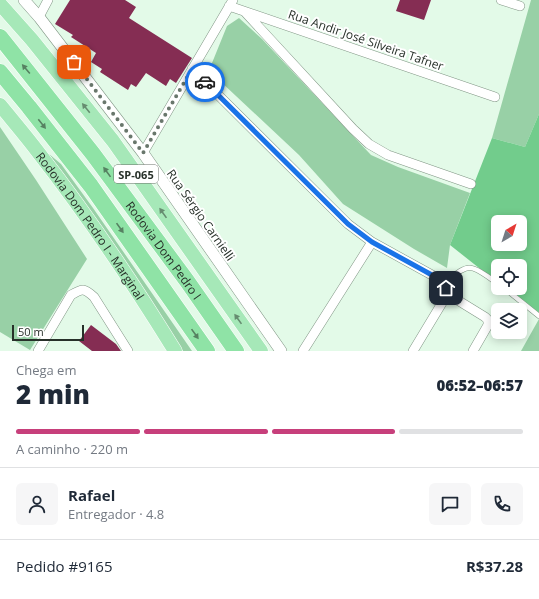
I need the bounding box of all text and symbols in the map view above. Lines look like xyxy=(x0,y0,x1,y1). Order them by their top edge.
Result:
street label: Rua Andir José Silveira Tafner xyxy=(286,5,446,75)
pin xyxy=(57,45,91,79)
icon: bag xyxy=(63,51,85,73)
courier xyxy=(185,62,225,102)
one-way arrow xyxy=(22,64,31,75)
icon: car xyxy=(194,71,216,93)
one-way arrow xyxy=(82,103,91,114)
one-way arrow xyxy=(38,118,47,129)
street label: Rodovia Dom Pedro I - Marginal xyxy=(32,148,149,303)
road number: SP-065 xyxy=(114,165,158,183)
one-way arrow xyxy=(102,166,111,177)
street label: Rua Sérgio Carnielli xyxy=(163,166,239,264)
street label: Rodovia Dom Pedro I xyxy=(122,198,206,303)
one-way arrow xyxy=(160,208,168,218)
north arrow xyxy=(491,215,527,251)
map controls xyxy=(491,215,527,339)
one-way arrow xyxy=(116,222,124,233)
button: locate xyxy=(491,259,527,295)
pin xyxy=(429,271,463,305)
icon: home xyxy=(435,277,457,299)
button: layers xyxy=(491,303,527,339)
one-way arrow xyxy=(234,314,242,324)
scale bar xyxy=(12,323,84,342)
text: 50 m xyxy=(18,324,44,339)
one-way arrow xyxy=(191,329,199,339)
text: Chega em xyxy=(16,361,76,379)
text: 06:52–06:57 xyxy=(437,375,523,395)
text: 2 min xyxy=(16,376,90,412)
text: A caminho · 220 m xyxy=(16,440,128,458)
button: person xyxy=(16,483,58,525)
button: chat xyxy=(429,483,471,525)
button: phone xyxy=(481,483,523,525)
text: Rafael xyxy=(68,485,115,505)
text: Entregador · 4.8 xyxy=(68,505,164,523)
text: Pedido #9165 xyxy=(16,556,113,576)
text: R$37.28 xyxy=(466,556,523,576)

